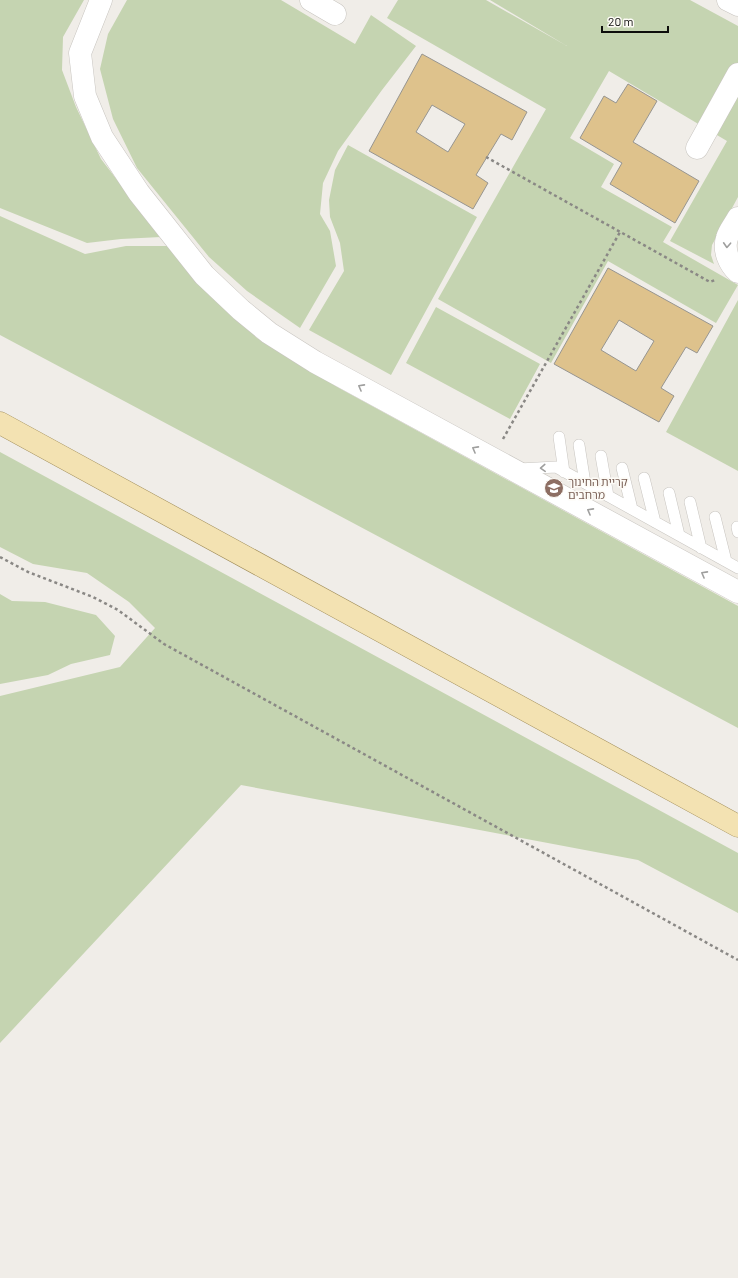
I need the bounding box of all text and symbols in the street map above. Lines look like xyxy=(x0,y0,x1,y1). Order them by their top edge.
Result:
scale bar xyxy=(602,8,668,34)
text: 20 m xyxy=(608,14,634,28)
one-way arrow xyxy=(722,242,731,248)
one-way arrow xyxy=(358,384,366,392)
one-way arrow xyxy=(472,447,480,454)
one-way arrow xyxy=(540,463,546,472)
place label: קריית החינוך מרחבים xyxy=(568,475,628,501)
school or university icon: קריית החינוך מרחבים xyxy=(543,477,565,499)
one-way arrow xyxy=(587,509,594,516)
one-way arrow xyxy=(701,571,708,578)

